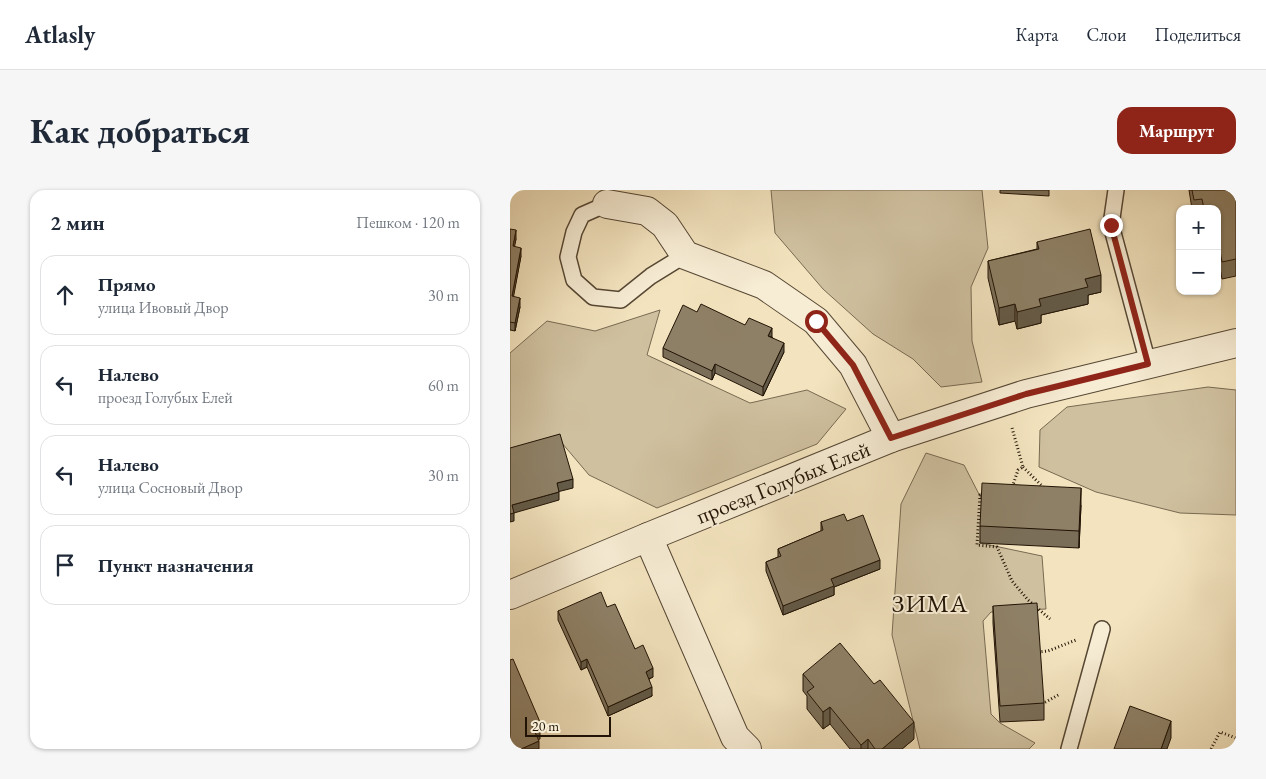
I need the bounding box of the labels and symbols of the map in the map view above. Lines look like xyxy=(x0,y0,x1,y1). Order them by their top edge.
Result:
route end xyxy=(1100,214,1123,237)
route start xyxy=(805,310,828,333)
street label: проезд Голубых Елей xyxy=(692,434,875,531)
district label: ЗИМА xyxy=(892,587,968,619)
scale bar xyxy=(525,714,611,737)

